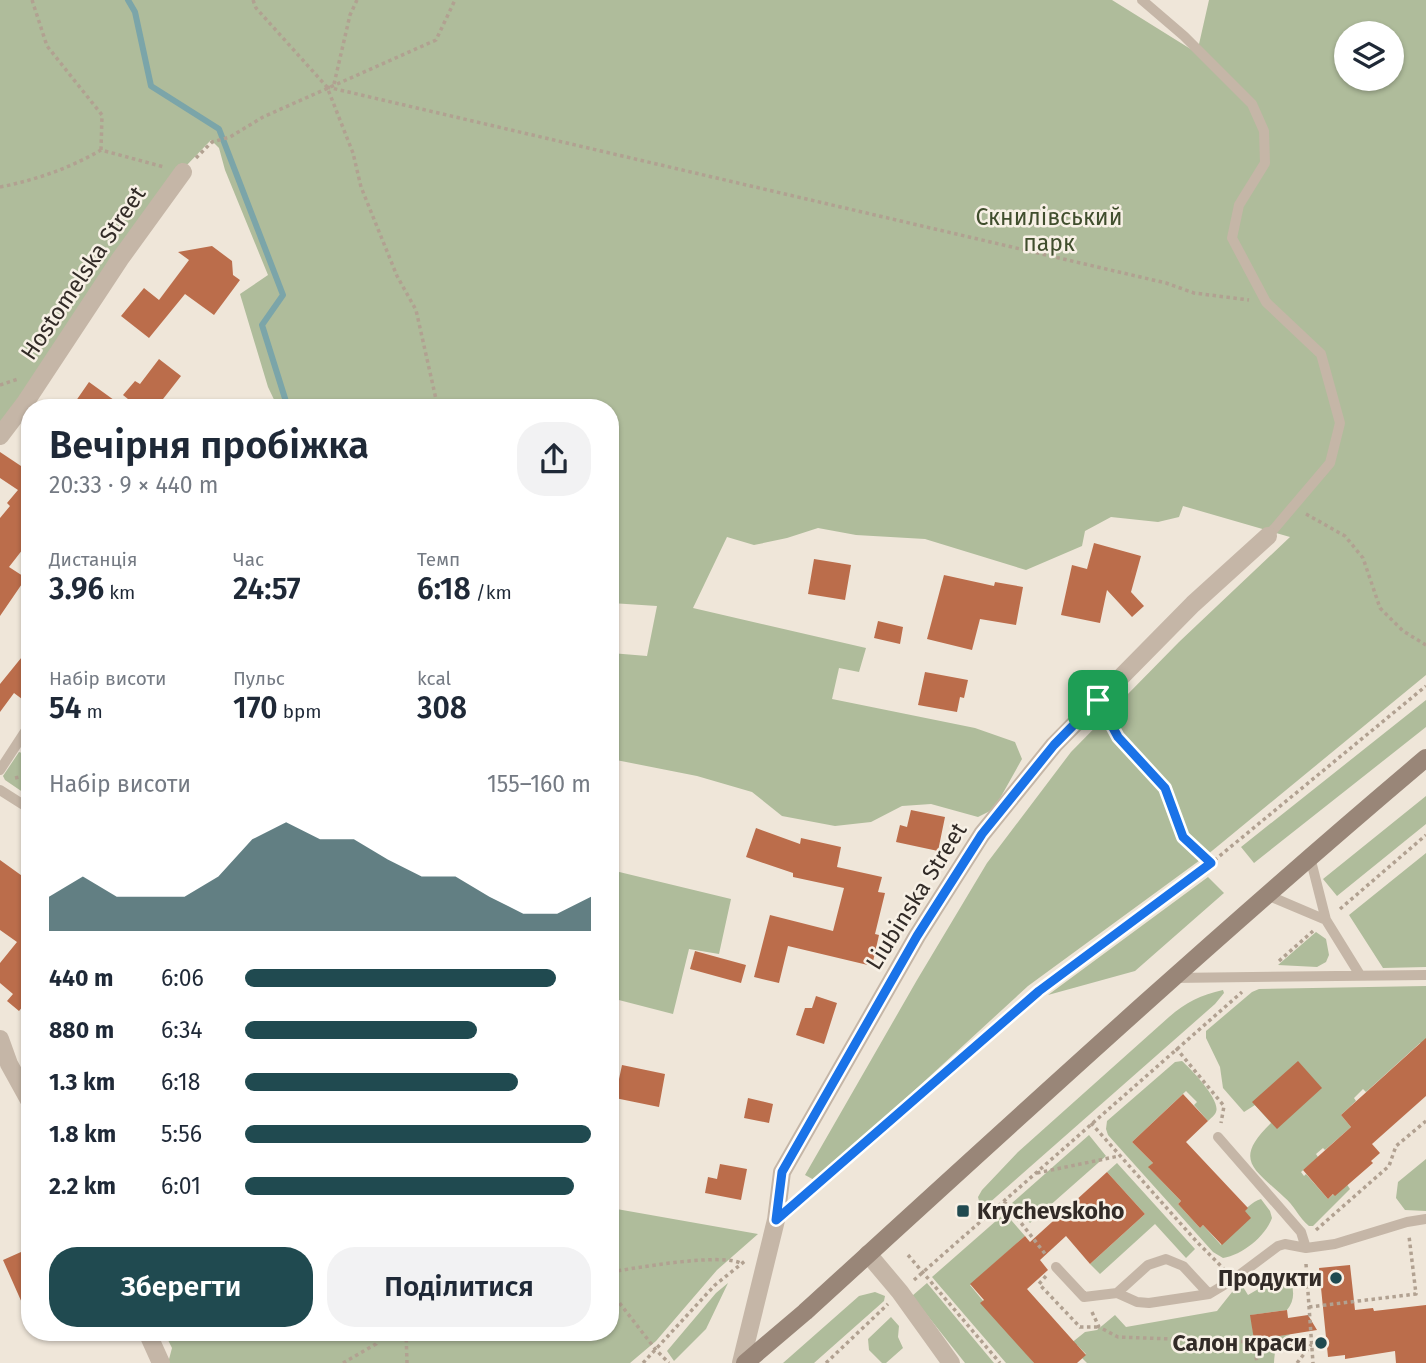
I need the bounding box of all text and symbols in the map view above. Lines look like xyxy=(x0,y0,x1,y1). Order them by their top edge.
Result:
map controls xyxy=(1334,21,1404,91)
button: layers xyxy=(1334,21,1404,91)
street label: Hostomelska Street xyxy=(15,180,152,365)
park label: Скнилівський парк xyxy=(976,203,1122,257)
text: Вечірня пробіжка xyxy=(49,422,369,468)
button: share xyxy=(517,422,591,496)
text: 20:33 · 9 × 440 m xyxy=(49,471,219,499)
text: Дистанція xyxy=(49,548,137,571)
text: Час xyxy=(233,548,264,571)
text: Темп xyxy=(417,548,460,571)
text: 3.96 xyxy=(49,571,104,607)
text: 24:57 xyxy=(233,571,301,607)
text: 6:18 xyxy=(417,571,471,607)
text: km xyxy=(104,581,135,604)
text: /km xyxy=(471,581,512,604)
text: Набір висоти xyxy=(49,667,166,690)
text: Пульс xyxy=(233,667,285,690)
text: kcal xyxy=(417,667,451,690)
pin xyxy=(1068,670,1128,730)
icon: arrive xyxy=(1079,681,1117,719)
text: 54 xyxy=(49,690,82,726)
text: 170 xyxy=(233,690,278,726)
text: 308 xyxy=(417,690,467,726)
text: m xyxy=(82,700,103,723)
text: bpm xyxy=(278,700,321,723)
text: Набір висоти xyxy=(49,770,191,798)
text: 155–160 m xyxy=(487,770,591,798)
street label: Liubinska Street xyxy=(860,817,973,975)
text: 440 m xyxy=(49,964,113,992)
text: 6:06 xyxy=(161,964,204,992)
text: 880 m xyxy=(49,1016,114,1044)
text: 6:34 xyxy=(161,1016,203,1044)
text: 1.3 km xyxy=(49,1068,115,1096)
text: 6:18 xyxy=(161,1068,201,1096)
text: 1.8 km xyxy=(49,1120,116,1148)
text: 5:56 xyxy=(161,1120,202,1148)
text: 2.2 km xyxy=(49,1172,116,1200)
text: 6:01 xyxy=(161,1172,201,1200)
place label: Krychevskoho xyxy=(977,1197,1125,1225)
marker: Krychevskoho xyxy=(955,1203,971,1219)
button: Зберегти xyxy=(49,1247,313,1327)
button: Поділитися xyxy=(327,1247,591,1327)
place label: Продукти xyxy=(1218,1264,1322,1292)
marker: Продукти xyxy=(1328,1270,1344,1286)
place label: Салон краси xyxy=(1173,1329,1307,1357)
marker: Салон краси xyxy=(1313,1335,1329,1351)

